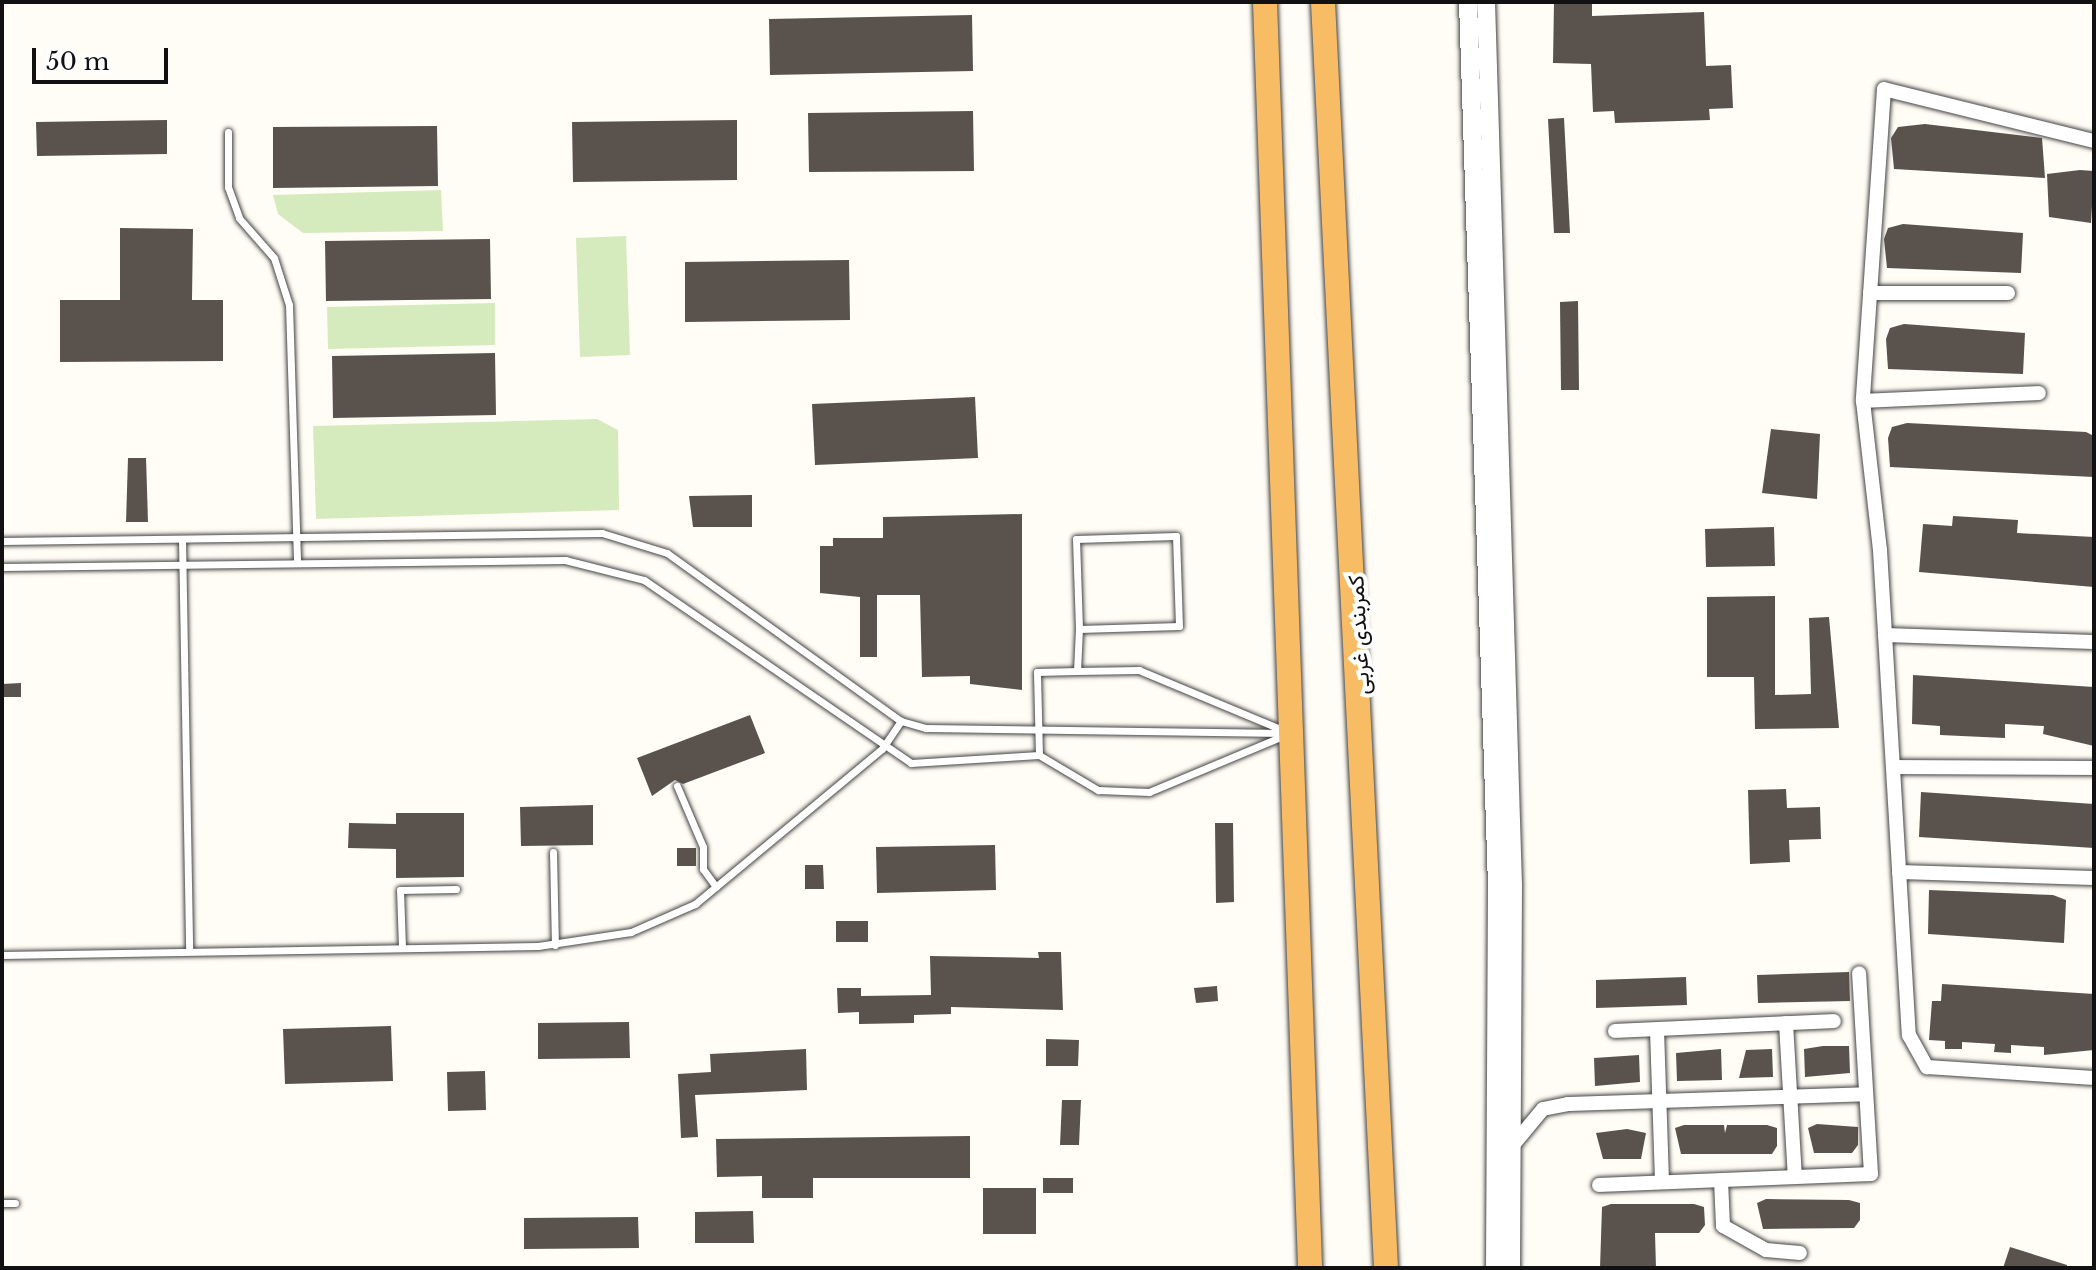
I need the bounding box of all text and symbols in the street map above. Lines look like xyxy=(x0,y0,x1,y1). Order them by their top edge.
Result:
scale bar xyxy=(36,32,172,82)
text: 50 m xyxy=(46,47,109,76)
street label: کمربندی غربی xyxy=(1343,574,1375,696)

